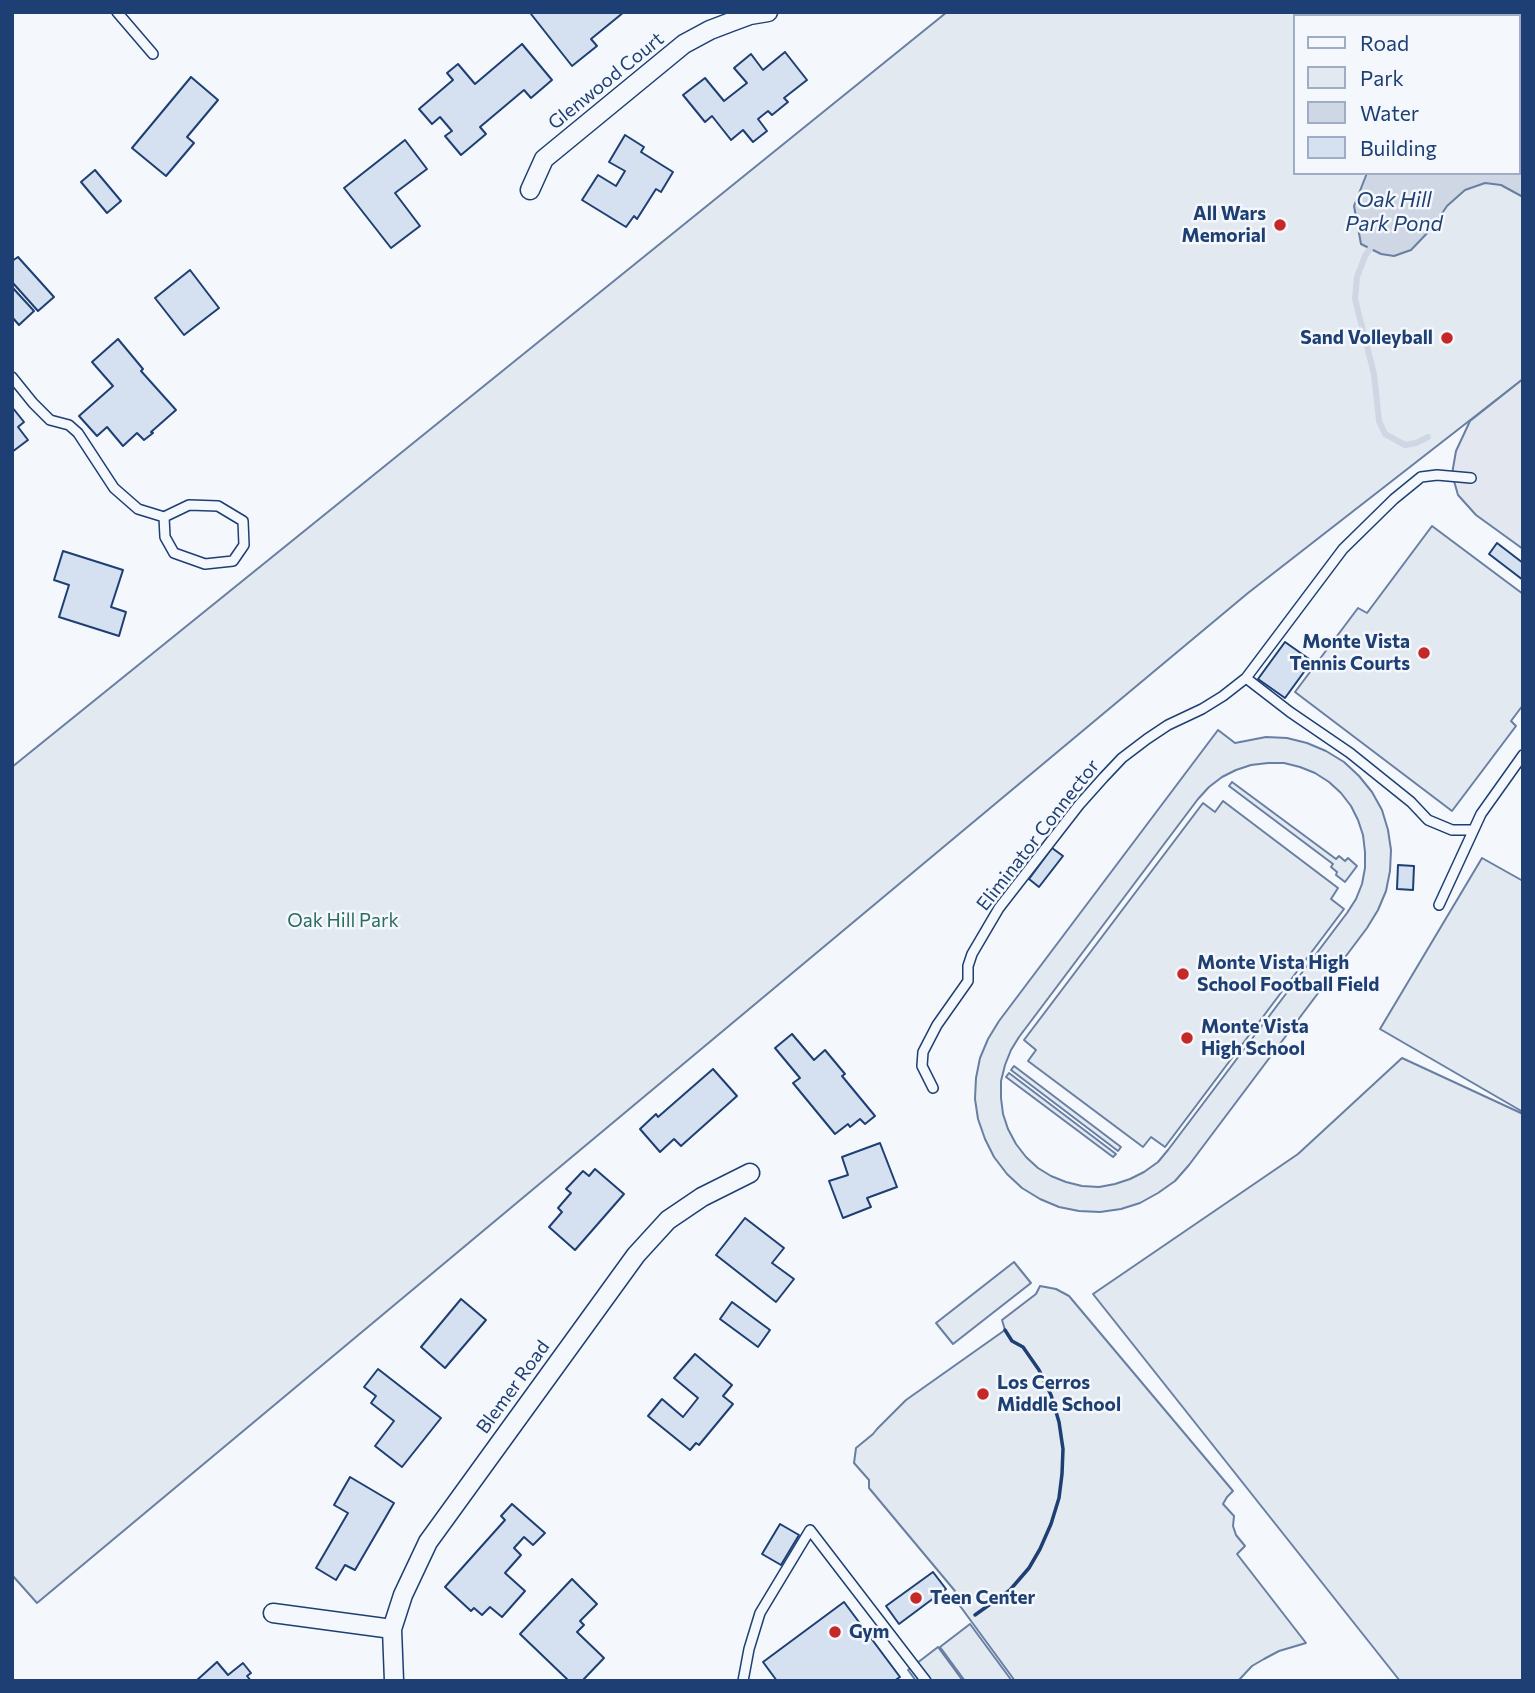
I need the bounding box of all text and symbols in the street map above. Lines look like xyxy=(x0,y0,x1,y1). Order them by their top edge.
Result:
legend xyxy=(1294,14,1521,175)
street label: Glenwood Court xyxy=(544,27,668,135)
text: Road xyxy=(1360,30,1409,55)
text: Park xyxy=(1360,65,1404,90)
text: Water xyxy=(1360,100,1419,125)
text: Building xyxy=(1360,135,1437,160)
water label: Oak Hill Park Pond xyxy=(1345,187,1443,237)
place label: All Wars Memorial xyxy=(1182,203,1266,247)
marker: All Wars Memorial xyxy=(1272,217,1288,233)
place label: Sand Volleyball xyxy=(1300,327,1433,349)
marker: Sand Volleyball xyxy=(1439,330,1455,346)
place label: Monte Vista Tennis Courts xyxy=(1289,631,1410,675)
marker: Monte Vista Tennis Courts xyxy=(1416,645,1432,661)
street label: Eliminator Connector xyxy=(972,755,1104,915)
park label: Oak Hill Park xyxy=(287,910,399,932)
place label: Monte Vista High School Football Field xyxy=(1197,952,1379,996)
marker: Monte Vista High School Football Field xyxy=(1175,966,1191,982)
place label: Monte Vista High School xyxy=(1201,1016,1309,1060)
marker: Monte Vista High School xyxy=(1179,1030,1195,1046)
street label: Blemer Road xyxy=(472,1336,554,1438)
place label: Los Cerros Middle School xyxy=(997,1372,1121,1416)
marker: Los Cerros Middle School xyxy=(975,1386,991,1402)
place label: Teen Center xyxy=(930,1587,1035,1609)
marker: Teen Center xyxy=(908,1590,924,1606)
place label: Gym xyxy=(849,1621,889,1643)
marker: Gym xyxy=(827,1624,843,1640)

